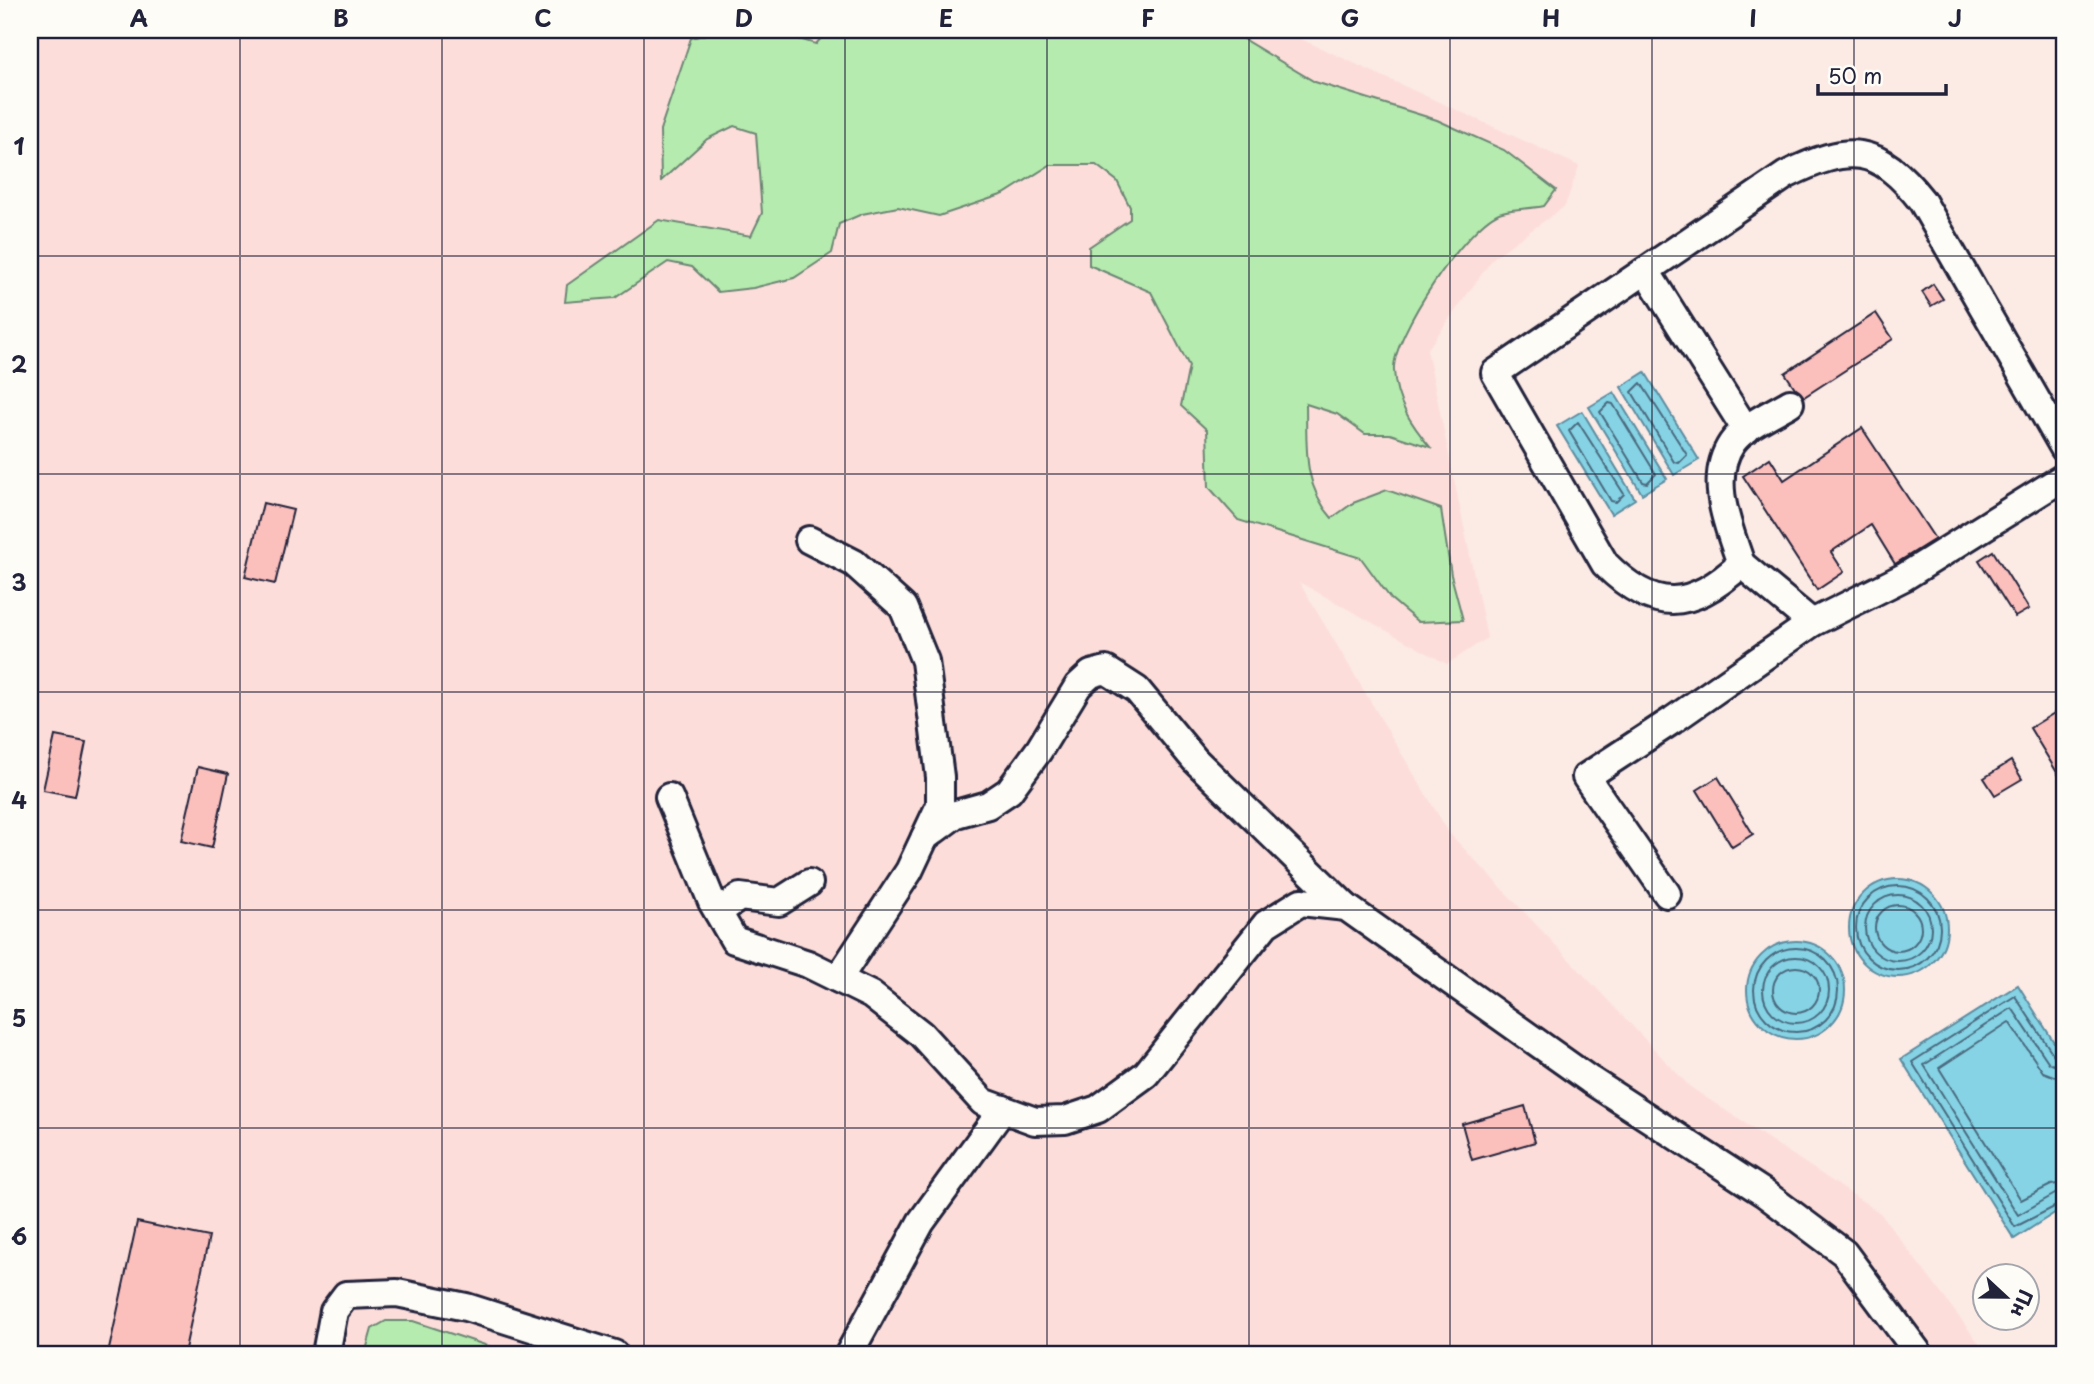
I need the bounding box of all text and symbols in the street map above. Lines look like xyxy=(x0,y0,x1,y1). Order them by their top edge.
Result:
text: A xyxy=(130,0,148,35)
text: B xyxy=(333,0,349,35)
text: C xyxy=(534,0,552,35)
text: D xyxy=(735,0,753,35)
text: E xyxy=(939,0,953,35)
text: F xyxy=(1141,0,1155,35)
text: G xyxy=(1341,0,1359,35)
text: H xyxy=(1542,0,1560,35)
text: I xyxy=(1749,0,1757,35)
text: J xyxy=(1948,0,1962,35)
scale bar xyxy=(1818,52,1945,96)
text: 50 m xyxy=(1828,59,1882,91)
text: 1 xyxy=(14,128,25,163)
text: 2 xyxy=(11,346,27,381)
text: 3 xyxy=(11,564,27,599)
text: 4 xyxy=(11,782,27,817)
text: 5 xyxy=(12,1000,26,1035)
text: 6 xyxy=(11,1218,27,1253)
north arrow xyxy=(1972,1262,2042,1332)
text: Пн xyxy=(2005,1286,2041,1322)

